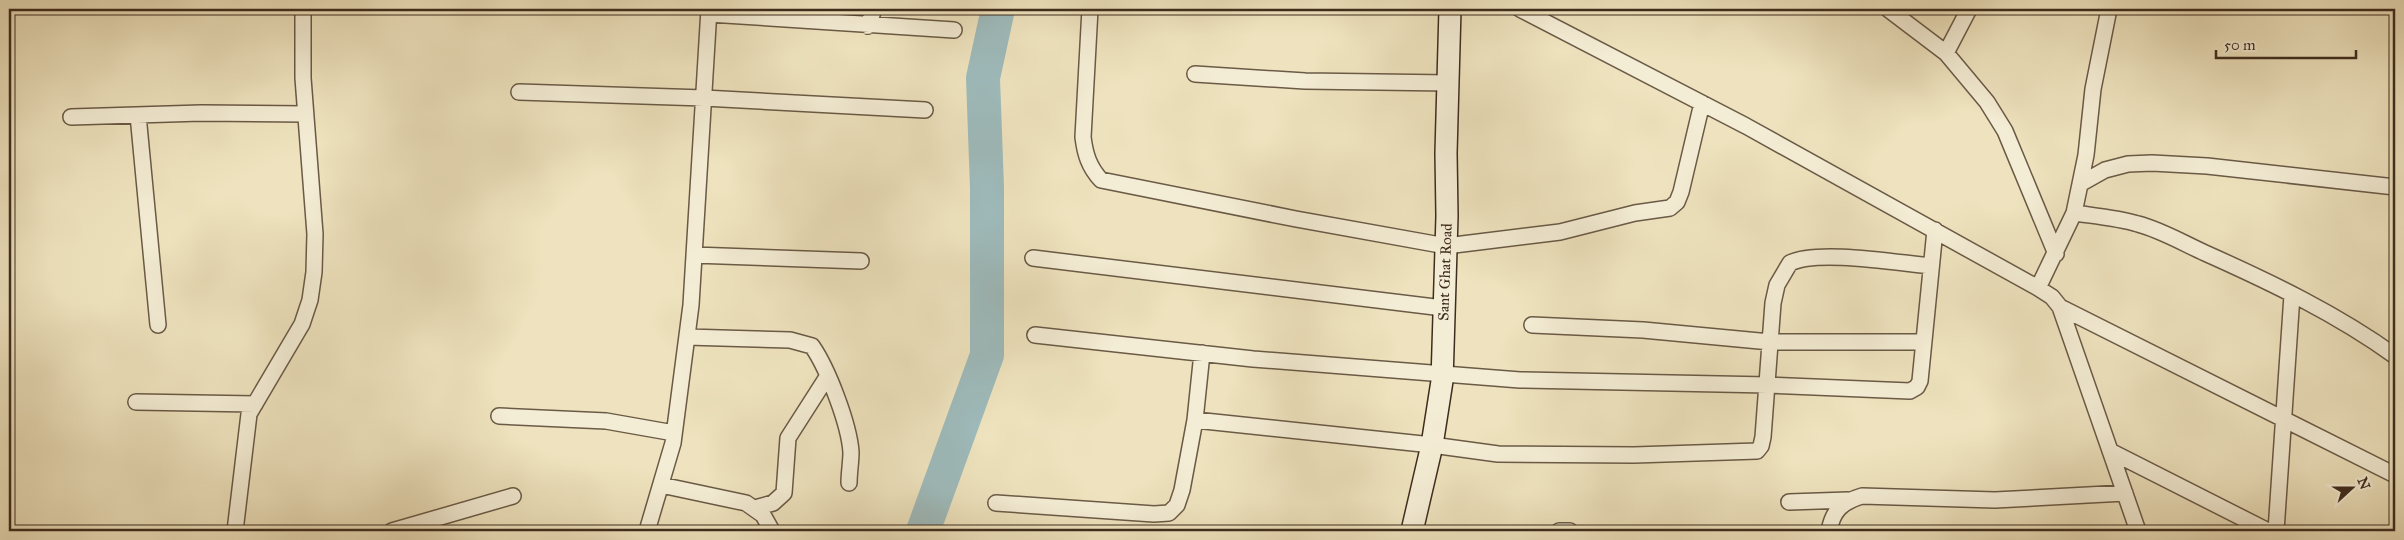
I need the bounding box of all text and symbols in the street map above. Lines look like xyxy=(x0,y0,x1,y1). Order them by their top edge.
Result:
scale bar xyxy=(2216,28,2356,60)
text: 50 m xyxy=(2224,36,2256,54)
street label: Sant Ghat Road xyxy=(1434,222,1456,321)
north arrow xyxy=(2326,462,2376,512)
text: N xyxy=(2354,475,2374,492)

